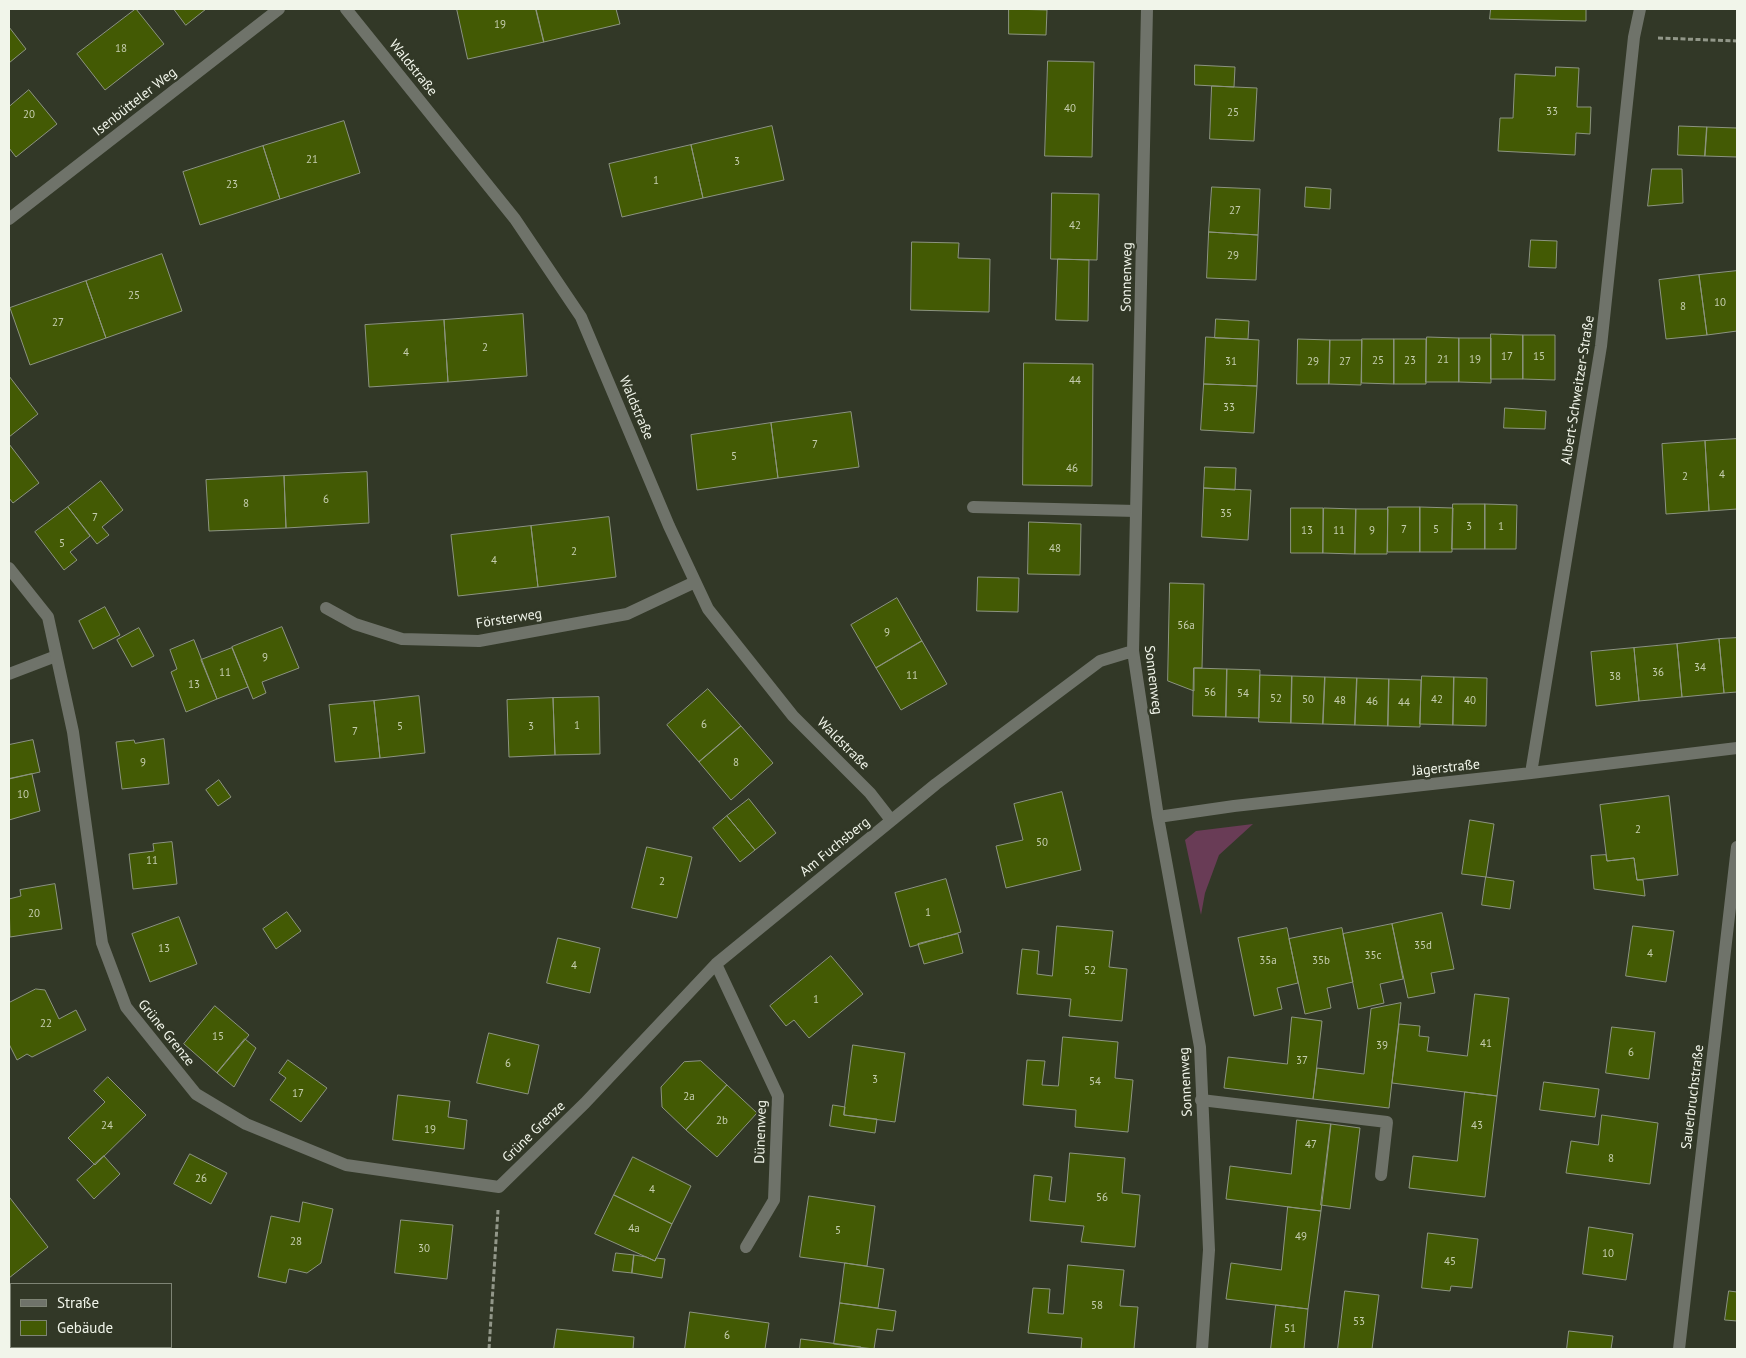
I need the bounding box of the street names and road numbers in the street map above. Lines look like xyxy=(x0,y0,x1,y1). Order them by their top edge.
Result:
street label: Waldstraße xyxy=(385,37,441,99)
street label: Isenbütteler Weg xyxy=(90,64,180,140)
street label: Sonnenweg xyxy=(1118,242,1136,312)
street label: Albert-Schweitzer-Straße xyxy=(1558,314,1598,466)
street label: Waldstraße xyxy=(615,374,657,442)
street label: Försterweg xyxy=(475,606,543,632)
street label: Sonnenweg xyxy=(1140,644,1166,716)
street label: Waldstraße xyxy=(813,714,873,774)
street label: Jägerstraße xyxy=(1411,756,1481,780)
street label: Am Fuchsberg xyxy=(797,814,873,880)
street label: Grüne Grenze xyxy=(134,996,198,1070)
street label: Sauerbruchstraße xyxy=(1678,1044,1708,1150)
street label: Sonnenweg xyxy=(1176,1047,1196,1117)
street label: Grüne Grenze xyxy=(499,1098,569,1166)
street label: Dünenweg xyxy=(751,1100,771,1164)

